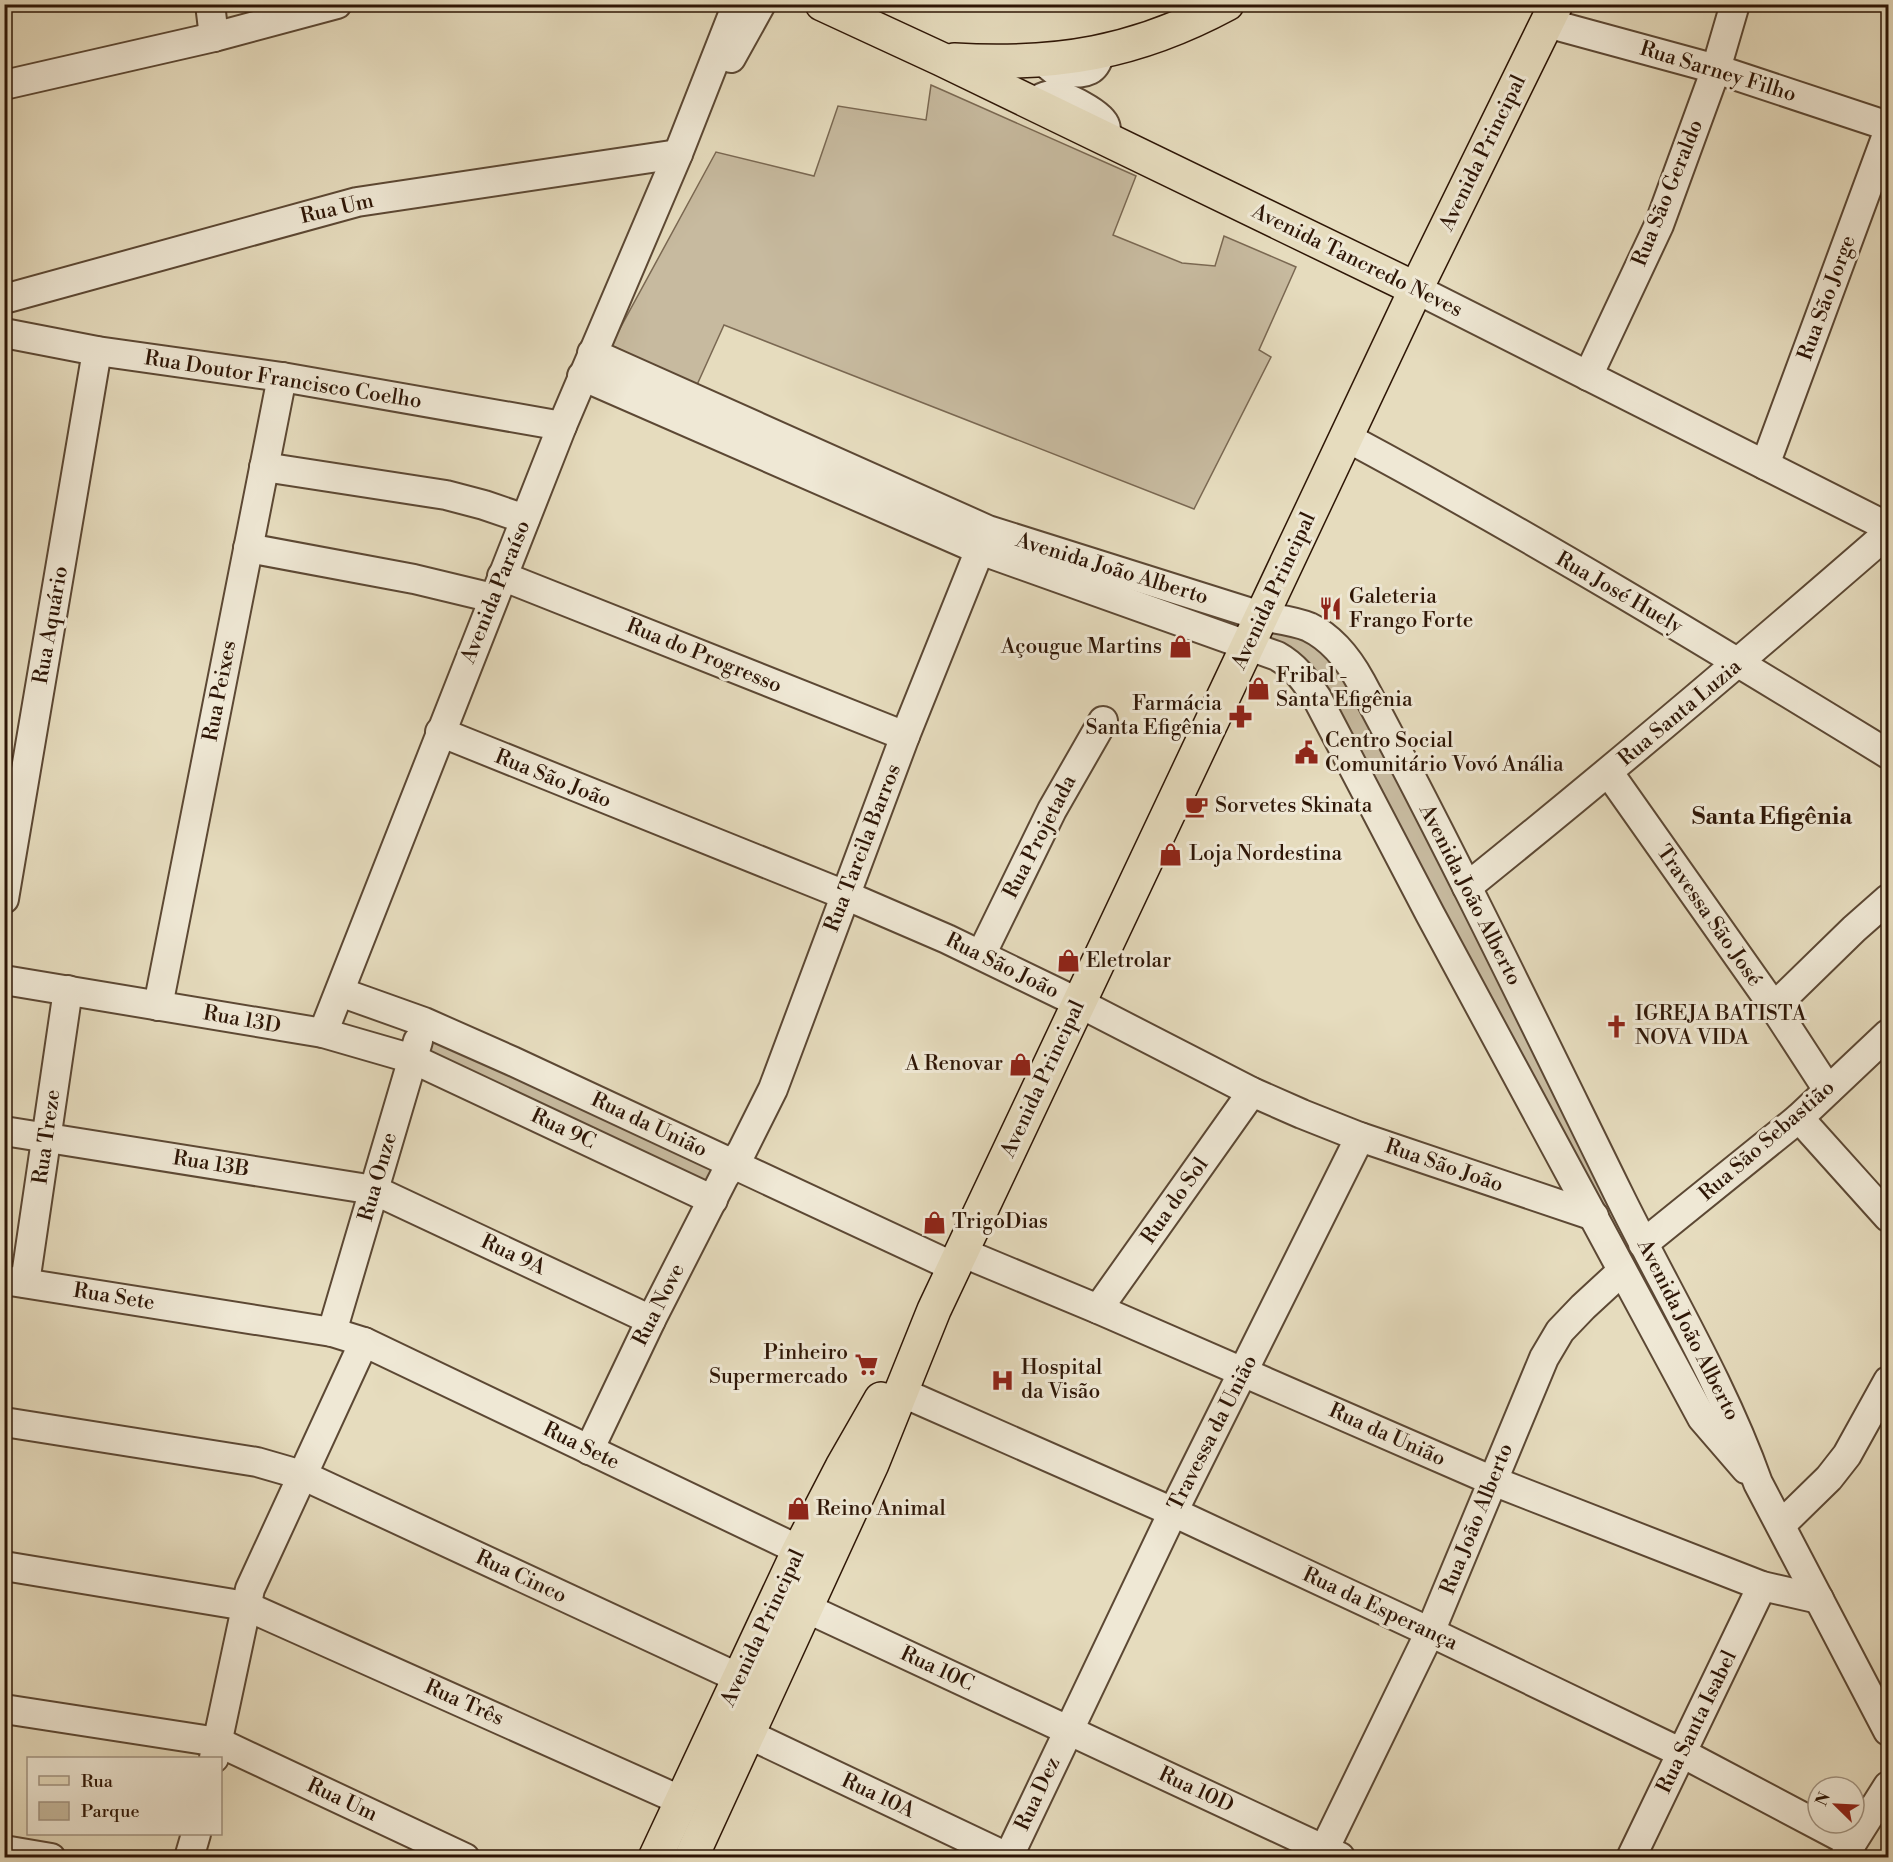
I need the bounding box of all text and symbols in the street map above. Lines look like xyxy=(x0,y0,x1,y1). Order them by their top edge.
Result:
street label: Rua Sarney Filho xyxy=(1637,36,1799,108)
street label: Avenida Principal xyxy=(1434,71,1532,236)
street label: Rua São Geraldo xyxy=(1627,116,1709,270)
street label: Rua Um xyxy=(298,188,376,230)
street label: Avenida Tancredo Neves xyxy=(1247,198,1467,323)
street label: Rua São Jorge xyxy=(1792,232,1862,364)
street label: Rua Doutor Francisco Coelho xyxy=(142,345,424,415)
street label: Avenida Principal xyxy=(1226,508,1322,675)
street label: Avenida Paraíso xyxy=(455,517,537,668)
street label: Avenida João Alberto xyxy=(1012,527,1211,611)
street label: Rua José Huely xyxy=(1551,546,1688,640)
street label: Rua Aquário xyxy=(28,564,74,686)
place label: Galeteria Frango Forte xyxy=(1349,584,1473,634)
restaurant icon: Galeteria Frango Forte xyxy=(1318,596,1344,622)
street label: Rua do Progresso xyxy=(622,613,786,699)
place label: Açougue Martins xyxy=(1000,634,1162,660)
shop icon: Açougue Martins xyxy=(1167,634,1193,660)
street label: Rua Peixes xyxy=(198,638,242,744)
street label: Rua Santa Luzia xyxy=(1613,654,1747,772)
place label: Fribal - Santa Efigênia xyxy=(1276,663,1413,713)
shop icon: Fribal - Santa Efigênia xyxy=(1245,675,1271,701)
place label: Farmácia Santa Efigênia xyxy=(1085,691,1222,741)
pharmacy icon: Farmácia Santa Efigênia xyxy=(1227,703,1253,729)
place label: Centro Social Comunitário Vovó Anália xyxy=(1325,728,1564,778)
public building icon: Centro Social Comunitário Vovó Anália xyxy=(1294,740,1320,766)
street label: Rua São João xyxy=(491,744,615,814)
street label: Rua Tarcila Barros xyxy=(819,760,907,936)
street label: Rua Projetada xyxy=(998,771,1082,903)
cafe icon: Sorvetes Skinata xyxy=(1184,793,1210,819)
place label: Sorvetes Skinata xyxy=(1215,793,1373,819)
street label: Avenida João Alberto xyxy=(1413,799,1527,990)
district label: Santa Efigênia xyxy=(1692,802,1853,832)
street label: Travessa São José xyxy=(1651,840,1767,992)
shop icon: Loja Nordestina xyxy=(1158,841,1184,867)
place label: Loja Nordestina xyxy=(1189,841,1342,867)
street label: Rua São João xyxy=(941,927,1063,1005)
shop icon: Eletrolar xyxy=(1055,948,1081,974)
place label: Eletrolar xyxy=(1086,948,1171,974)
street label: Avenida Principal xyxy=(995,996,1091,1163)
street label: Rua 13D xyxy=(201,1000,283,1040)
place label: IGREJA BATISTA NOVA VIDA xyxy=(1635,1001,1807,1051)
church icon: IGREJA BATISTA NOVA VIDA xyxy=(1604,1013,1630,1039)
place label: A Renovar xyxy=(904,1051,1003,1077)
shop icon: A Renovar xyxy=(1008,1051,1034,1077)
street label: Rua São Sebastião xyxy=(1694,1075,1840,1207)
street label: Rua da União xyxy=(587,1087,711,1163)
street label: Rua Treze xyxy=(27,1088,67,1186)
street label: Rua 9C xyxy=(526,1103,600,1155)
street label: Rua Onze xyxy=(353,1130,403,1224)
street label: Rua São João xyxy=(1381,1134,1507,1198)
street label: Rua 13B xyxy=(171,1145,251,1183)
street label: Rua do Sol xyxy=(1136,1153,1214,1249)
shop icon: TrigoDias xyxy=(921,1209,947,1235)
place label: TrigoDias xyxy=(952,1209,1048,1235)
street label: Rua 9A xyxy=(476,1229,550,1282)
street label: Avenida João Alberto xyxy=(1631,1234,1745,1425)
street label: Rua Nove xyxy=(627,1259,691,1351)
street label: Rua Sete xyxy=(71,1278,157,1316)
place label: Pinheiro Supermercado xyxy=(709,1340,848,1390)
street label: Travessa da União xyxy=(1163,1351,1263,1515)
supermarket icon: Pinheiro Supermercado xyxy=(853,1352,879,1378)
place label: Hospital da Visão xyxy=(1021,1355,1102,1405)
hospital icon: Hospital da Visão xyxy=(990,1367,1016,1393)
street label: Rua da União xyxy=(1325,1398,1449,1472)
street label: Rua Sete xyxy=(538,1416,624,1476)
street label: Rua João Alberto xyxy=(1435,1440,1519,1598)
shop icon: Reino Animal xyxy=(785,1496,811,1522)
place label: Reino Animal xyxy=(816,1496,946,1522)
street label: Rua Cinco xyxy=(471,1545,571,1609)
street label: Avenida Principal xyxy=(715,1545,811,1712)
street label: Rua da Esperança xyxy=(1298,1562,1462,1656)
street label: Rua 10C xyxy=(896,1641,978,1697)
street label: Rua Santa Isabel xyxy=(1651,1646,1743,1798)
street label: Rua Três xyxy=(420,1674,508,1732)
street label: Rua Dez xyxy=(1010,1753,1066,1835)
legend xyxy=(27,1757,222,1835)
street label: Rua 10D xyxy=(1154,1761,1238,1819)
street label: Rua 10A xyxy=(837,1768,919,1825)
text: Rua xyxy=(81,1770,114,1793)
street label: Rua Um xyxy=(303,1772,381,1828)
north arrow xyxy=(1806,1775,1866,1835)
text: N xyxy=(1812,1789,1835,1809)
text: Parque xyxy=(81,1800,140,1823)

